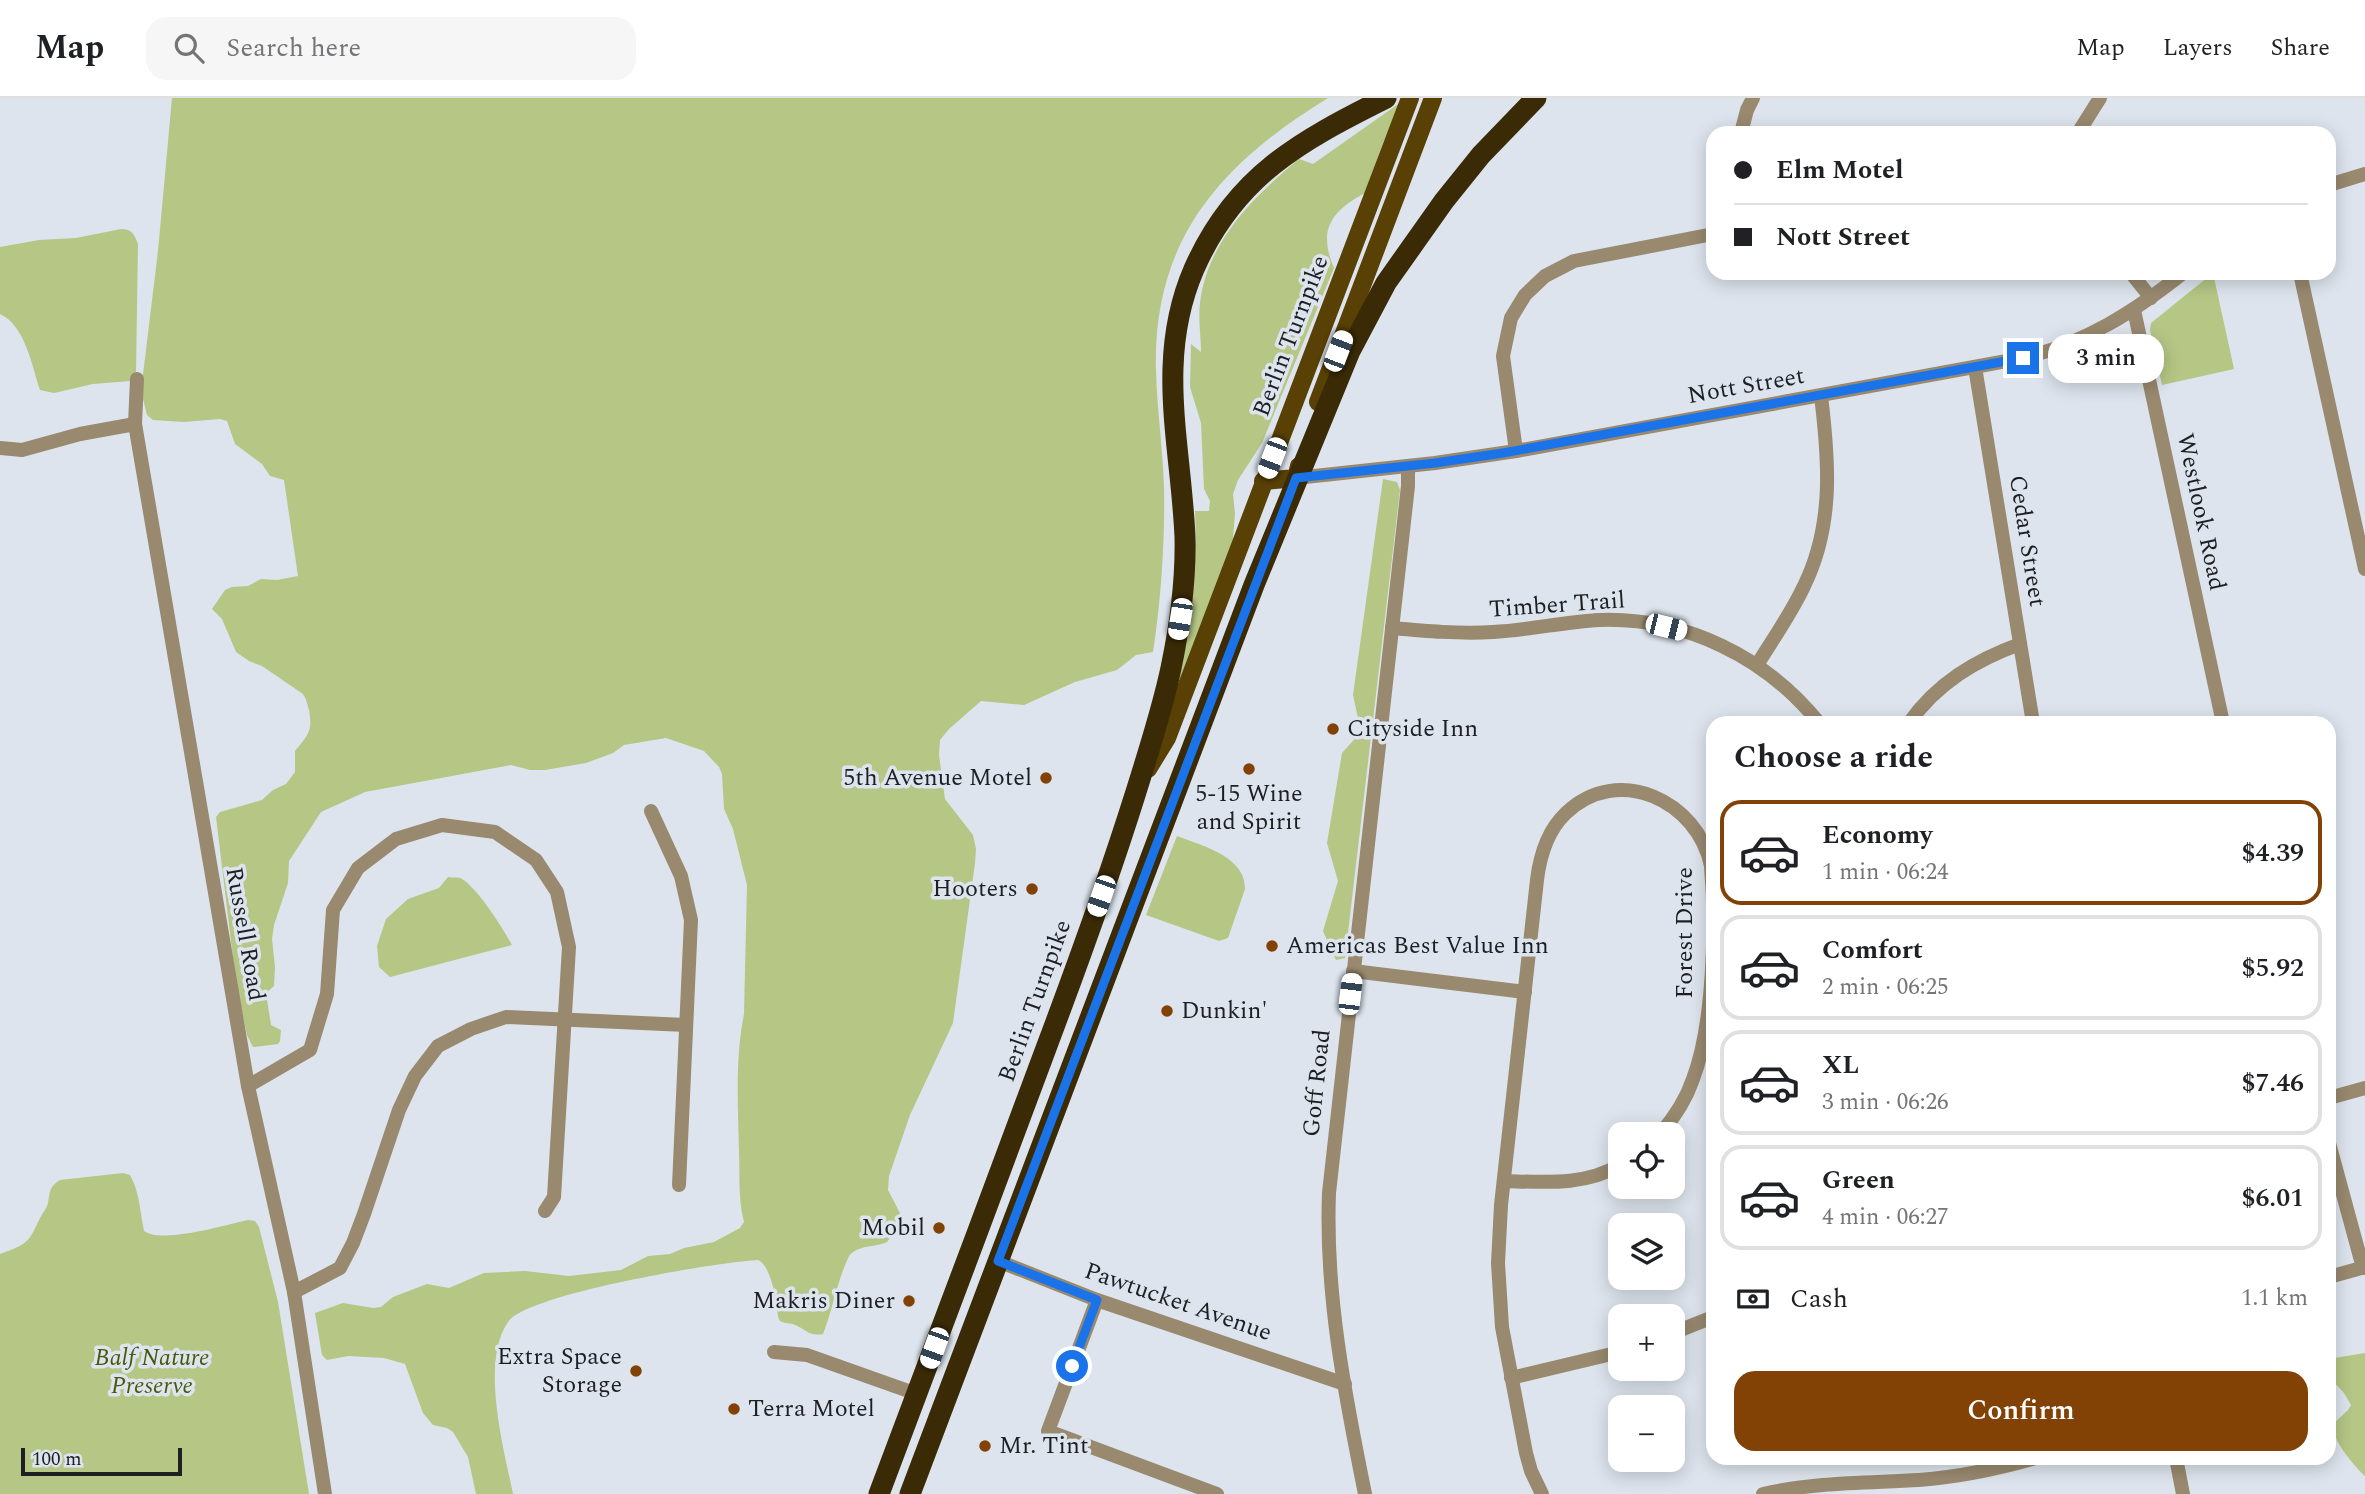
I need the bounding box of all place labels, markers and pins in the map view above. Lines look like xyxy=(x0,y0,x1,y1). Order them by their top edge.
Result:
place label: Cityside Inn xyxy=(1347,711,1478,747)
marker: Cityside Inn xyxy=(1325,721,1341,737)
place label: 5th Avenue Motel xyxy=(843,760,1032,796)
marker: 5-15 Wine and Spirit xyxy=(1241,761,1257,777)
marker: 5th Avenue Motel xyxy=(1038,770,1054,786)
place label: 5-15 Wine and Spirit xyxy=(1195,776,1303,840)
place label: Hooters xyxy=(933,871,1018,907)
marker: Hooters xyxy=(1024,881,1040,897)
place label: Americas Best Value Inn xyxy=(1286,928,1549,964)
marker: Americas Best Value Inn xyxy=(1264,938,1280,954)
place label: Dunkin' xyxy=(1181,993,1267,1029)
marker: Dunkin' xyxy=(1159,1003,1175,1019)
place label: Mobil xyxy=(861,1210,925,1246)
marker: Mobil xyxy=(931,1220,947,1236)
place label: Makris Diner xyxy=(752,1283,895,1319)
marker: Makris Diner xyxy=(901,1293,917,1309)
place label: Extra Space Storage xyxy=(497,1339,622,1403)
marker: Extra Space Storage xyxy=(628,1363,644,1379)
place label: Terra Motel xyxy=(748,1391,875,1427)
marker: Terra Motel xyxy=(726,1401,742,1417)
place label: Mr. Tint xyxy=(999,1428,1089,1464)
marker: Mr. Tint xyxy=(977,1438,993,1454)

